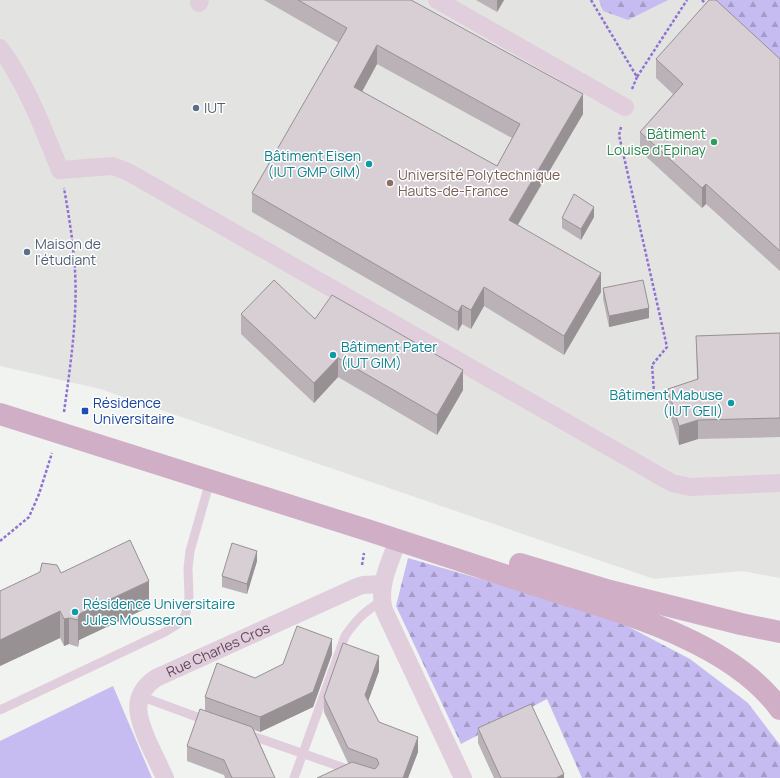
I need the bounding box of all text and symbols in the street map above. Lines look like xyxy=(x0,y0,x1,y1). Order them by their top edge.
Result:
place label: IUT xyxy=(204,98,226,117)
marker: IUT xyxy=(191,103,201,113)
place label: Bâtiment Louise d'Epinay xyxy=(607,124,707,159)
marker: Bâtiment Louise d'Epinay xyxy=(709,137,719,147)
place label: Bâtiment Eisen (IUT GMP GIM) xyxy=(264,146,361,181)
marker: Bâtiment Eisen (IUT GMP GIM) xyxy=(364,159,374,169)
place label: Université Polytechnique Hauts-de-France xyxy=(398,165,560,200)
marker: Université Polytechnique Hauts-de-France xyxy=(385,178,395,188)
place label: Maison de l'étudiant xyxy=(35,234,101,269)
marker: Maison de l'étudiant xyxy=(22,247,32,257)
place label: Bâtiment Pater (IUT GIM) xyxy=(341,337,437,372)
marker: Bâtiment Pater (IUT GIM) xyxy=(328,350,338,360)
place label: Bâtiment Mabuse (IUT GEII) xyxy=(610,385,723,420)
place label: Résidence Universitaire xyxy=(93,393,175,428)
marker: Bâtiment Mabuse (IUT GEII) xyxy=(726,398,736,408)
marker: Résidence Universitaire xyxy=(80,406,90,416)
place label: Résidence Universitaire Jules Mousseron xyxy=(83,594,235,629)
marker: Résidence Universitaire Jules Mousseron xyxy=(70,607,80,617)
street label: Rue Charles Cros xyxy=(163,618,273,681)

